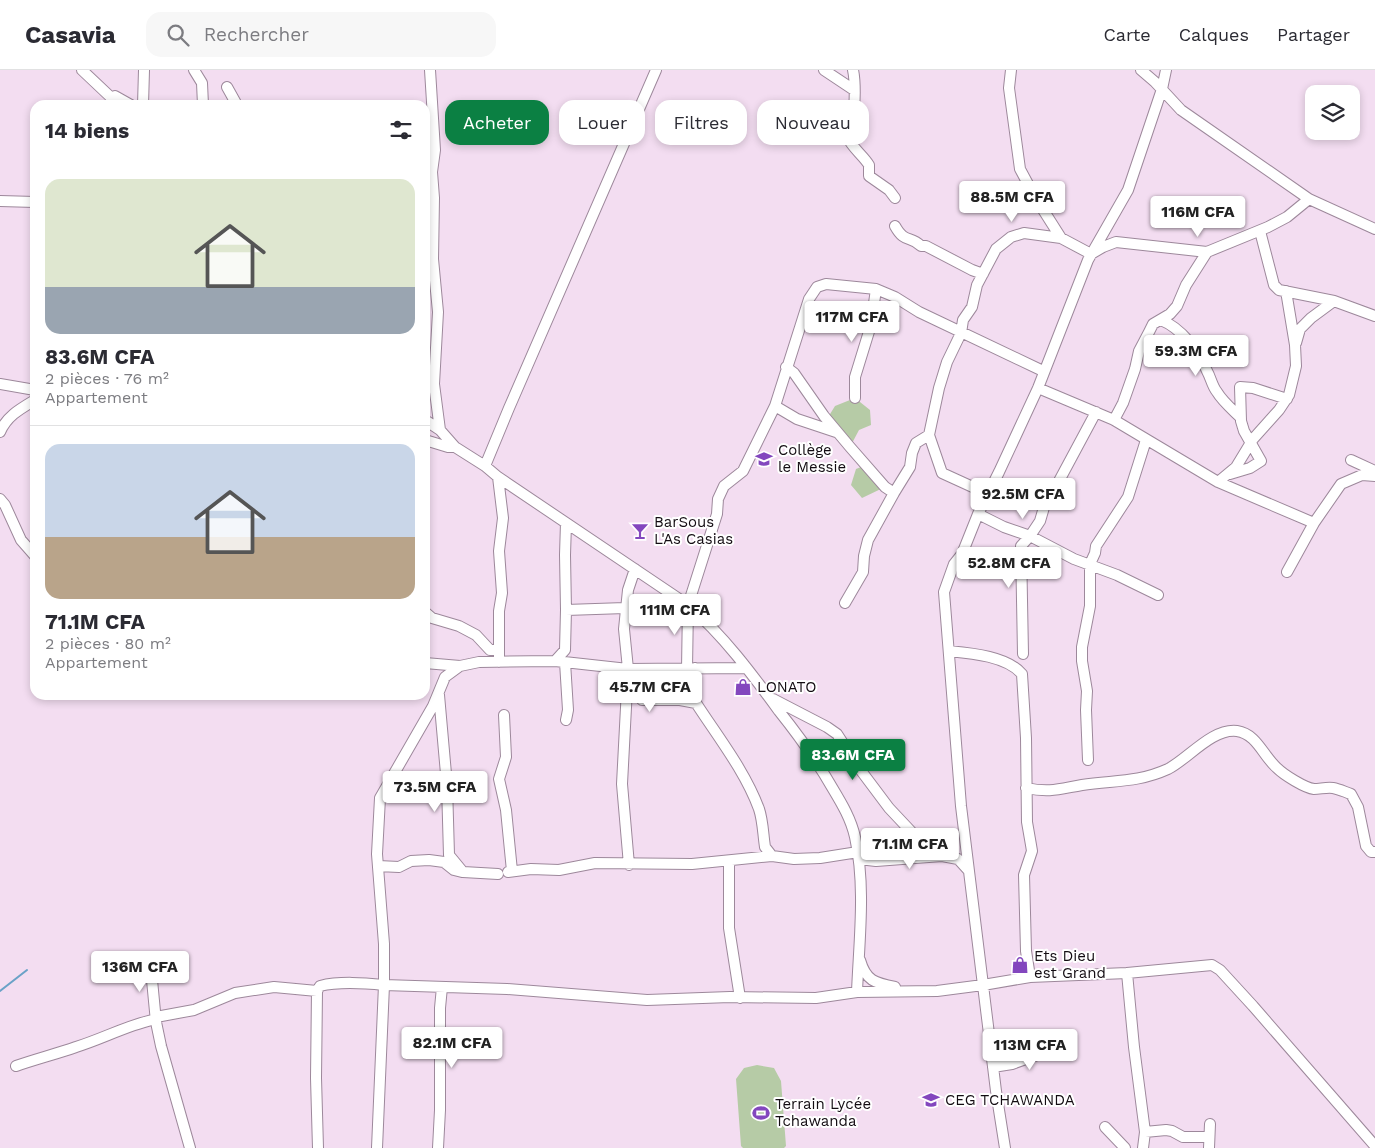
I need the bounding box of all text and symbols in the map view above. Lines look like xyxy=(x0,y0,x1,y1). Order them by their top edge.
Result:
search box xyxy=(146,12,496,57)
text: Casavia xyxy=(25,21,116,49)
icon: search xyxy=(164,21,192,49)
text: Rechercher xyxy=(204,23,309,46)
text: Carte xyxy=(1103,24,1151,45)
text: Calques xyxy=(1179,24,1249,45)
text: Partager xyxy=(1277,24,1350,45)
map controls xyxy=(1305,85,1360,140)
button: layers xyxy=(1305,85,1360,140)
chip: Acheter xyxy=(445,100,549,145)
chip: Louer xyxy=(559,100,645,145)
chip: Filtres xyxy=(655,100,747,145)
chip: Nouveau xyxy=(757,100,869,145)
icon: filters xyxy=(387,116,415,144)
text: 14 biens xyxy=(45,118,129,143)
pin: 88.5M CFA xyxy=(955,180,1069,223)
text: 88.5M CFA xyxy=(970,187,1054,206)
pin: 116M CFA xyxy=(1146,196,1250,238)
text: 116M CFA xyxy=(1161,202,1235,221)
icon: home xyxy=(185,211,275,301)
pin: 117M CFA xyxy=(800,300,904,343)
text: 117M CFA xyxy=(815,307,889,326)
pin: 59.3M CFA xyxy=(1139,334,1253,377)
text: 59.3M CFA xyxy=(1155,341,1237,360)
text: 83.6M CFA xyxy=(45,344,155,369)
text: 2 pièces · 76 m² xyxy=(45,369,169,388)
text: Appartement xyxy=(45,388,148,407)
place label: Collège le Messie xyxy=(778,441,846,476)
school or university icon: Collège le Messie xyxy=(754,449,774,469)
icon: home xyxy=(185,477,275,567)
pin: 92.5M CFA xyxy=(966,478,1080,520)
text: 92.5M CFA xyxy=(982,484,1065,503)
place label: BarSous L'As Casias xyxy=(654,513,733,548)
bar icon: BarSous L'As Casias xyxy=(630,521,650,541)
pin: 52.8M CFA xyxy=(952,546,1066,589)
text: 52.8M CFA xyxy=(967,553,1051,572)
pin: 111M CFA xyxy=(623,594,727,636)
text: 111M CFA xyxy=(640,600,710,619)
text: 71.1M CFA xyxy=(45,609,145,634)
text: 2 pièces · 80 m² xyxy=(45,634,171,653)
text: Appartement xyxy=(45,653,148,672)
pin: 45.7M CFA xyxy=(593,670,707,713)
text: 45.7M CFA xyxy=(609,677,691,696)
shop icon: LONATO xyxy=(733,677,753,697)
place label: LONATO xyxy=(757,678,816,696)
pin: 83.6M CFA xyxy=(796,738,910,781)
text: 83.6M CFA xyxy=(811,745,895,764)
pin: 73.5M CFA xyxy=(378,770,492,813)
text: 73.5M CFA xyxy=(394,777,476,796)
pin: 71.1M CFA xyxy=(853,828,967,870)
text: 71.1M CFA xyxy=(872,834,948,853)
place label: Ets Dieu est Grand xyxy=(1034,947,1106,982)
pin: 136M CFA xyxy=(88,950,192,993)
shop icon: Ets Dieu est Grand xyxy=(1010,955,1030,975)
text: 136M CFA xyxy=(102,957,178,976)
pin: 82.1M CFA xyxy=(395,1026,509,1069)
pin: 113M CFA xyxy=(978,1028,1082,1071)
text: 82.1M CFA xyxy=(412,1033,492,1052)
text: 113M CFA xyxy=(994,1035,1066,1054)
school or university icon: CEG TCHAWANDA xyxy=(921,1090,941,1110)
place label: CEG TCHAWANDA xyxy=(945,1091,1075,1109)
place label: Terrain Lycée Tchawanda xyxy=(775,1095,871,1130)
sports icon: Terrain Lycée Tchawanda xyxy=(751,1103,771,1123)

